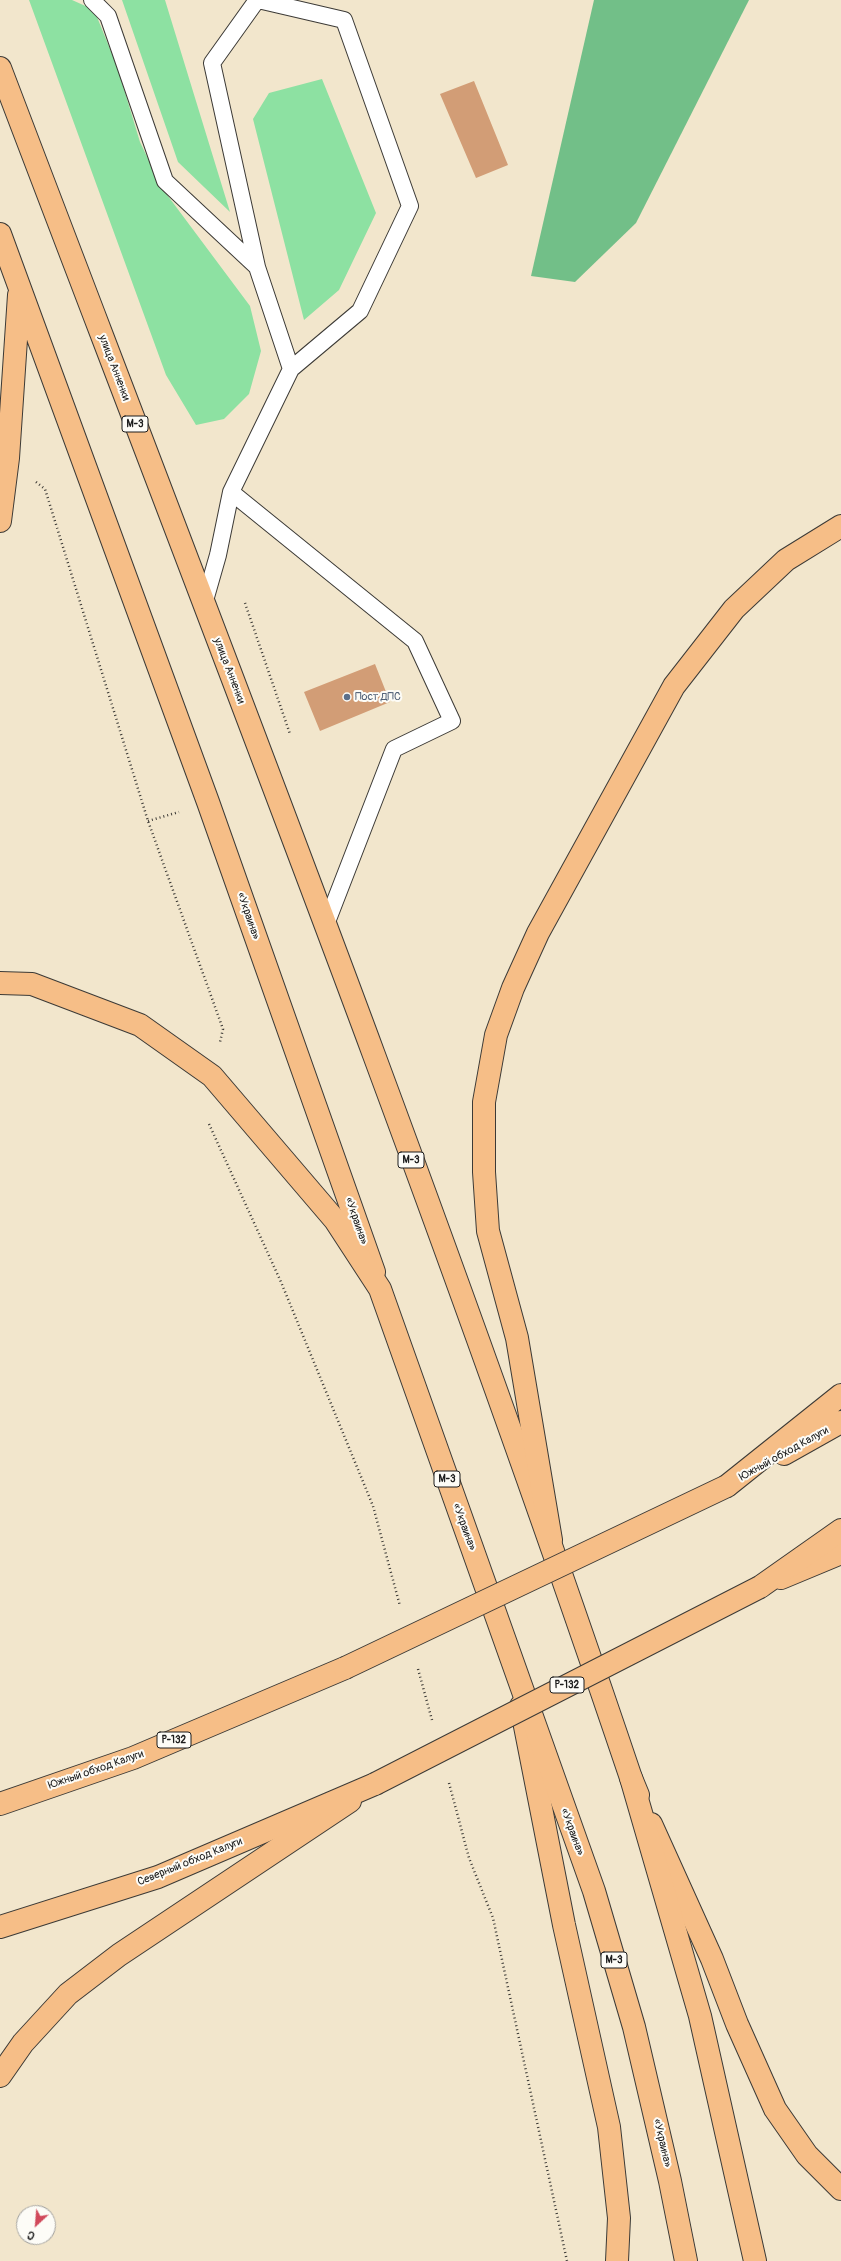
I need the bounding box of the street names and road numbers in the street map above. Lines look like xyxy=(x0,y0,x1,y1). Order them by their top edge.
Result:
street label: улица Анненки xyxy=(95,333,133,403)
road number: М-3 xyxy=(122,416,148,432)
street label: улица Анненки xyxy=(210,636,248,706)
street label: «Украина» xyxy=(234,891,262,941)
road number: М-3 xyxy=(398,1152,424,1168)
street label: «Украина» xyxy=(342,1196,370,1246)
street label: Южный обход Калуги xyxy=(737,1424,831,1484)
road number: М-3 xyxy=(434,1471,460,1487)
street label: «Украина» xyxy=(449,1502,479,1552)
road number: Р-132 xyxy=(550,1677,584,1693)
road number: Р-132 xyxy=(157,1732,191,1748)
street label: Южный обход Калуги xyxy=(47,1747,145,1793)
street label: «Украина» xyxy=(557,1807,587,1857)
street label: Северный обход Калуги xyxy=(136,1835,244,1889)
road number: М-3 xyxy=(601,1952,627,1968)
street label: «Украина» xyxy=(650,2118,674,2168)

